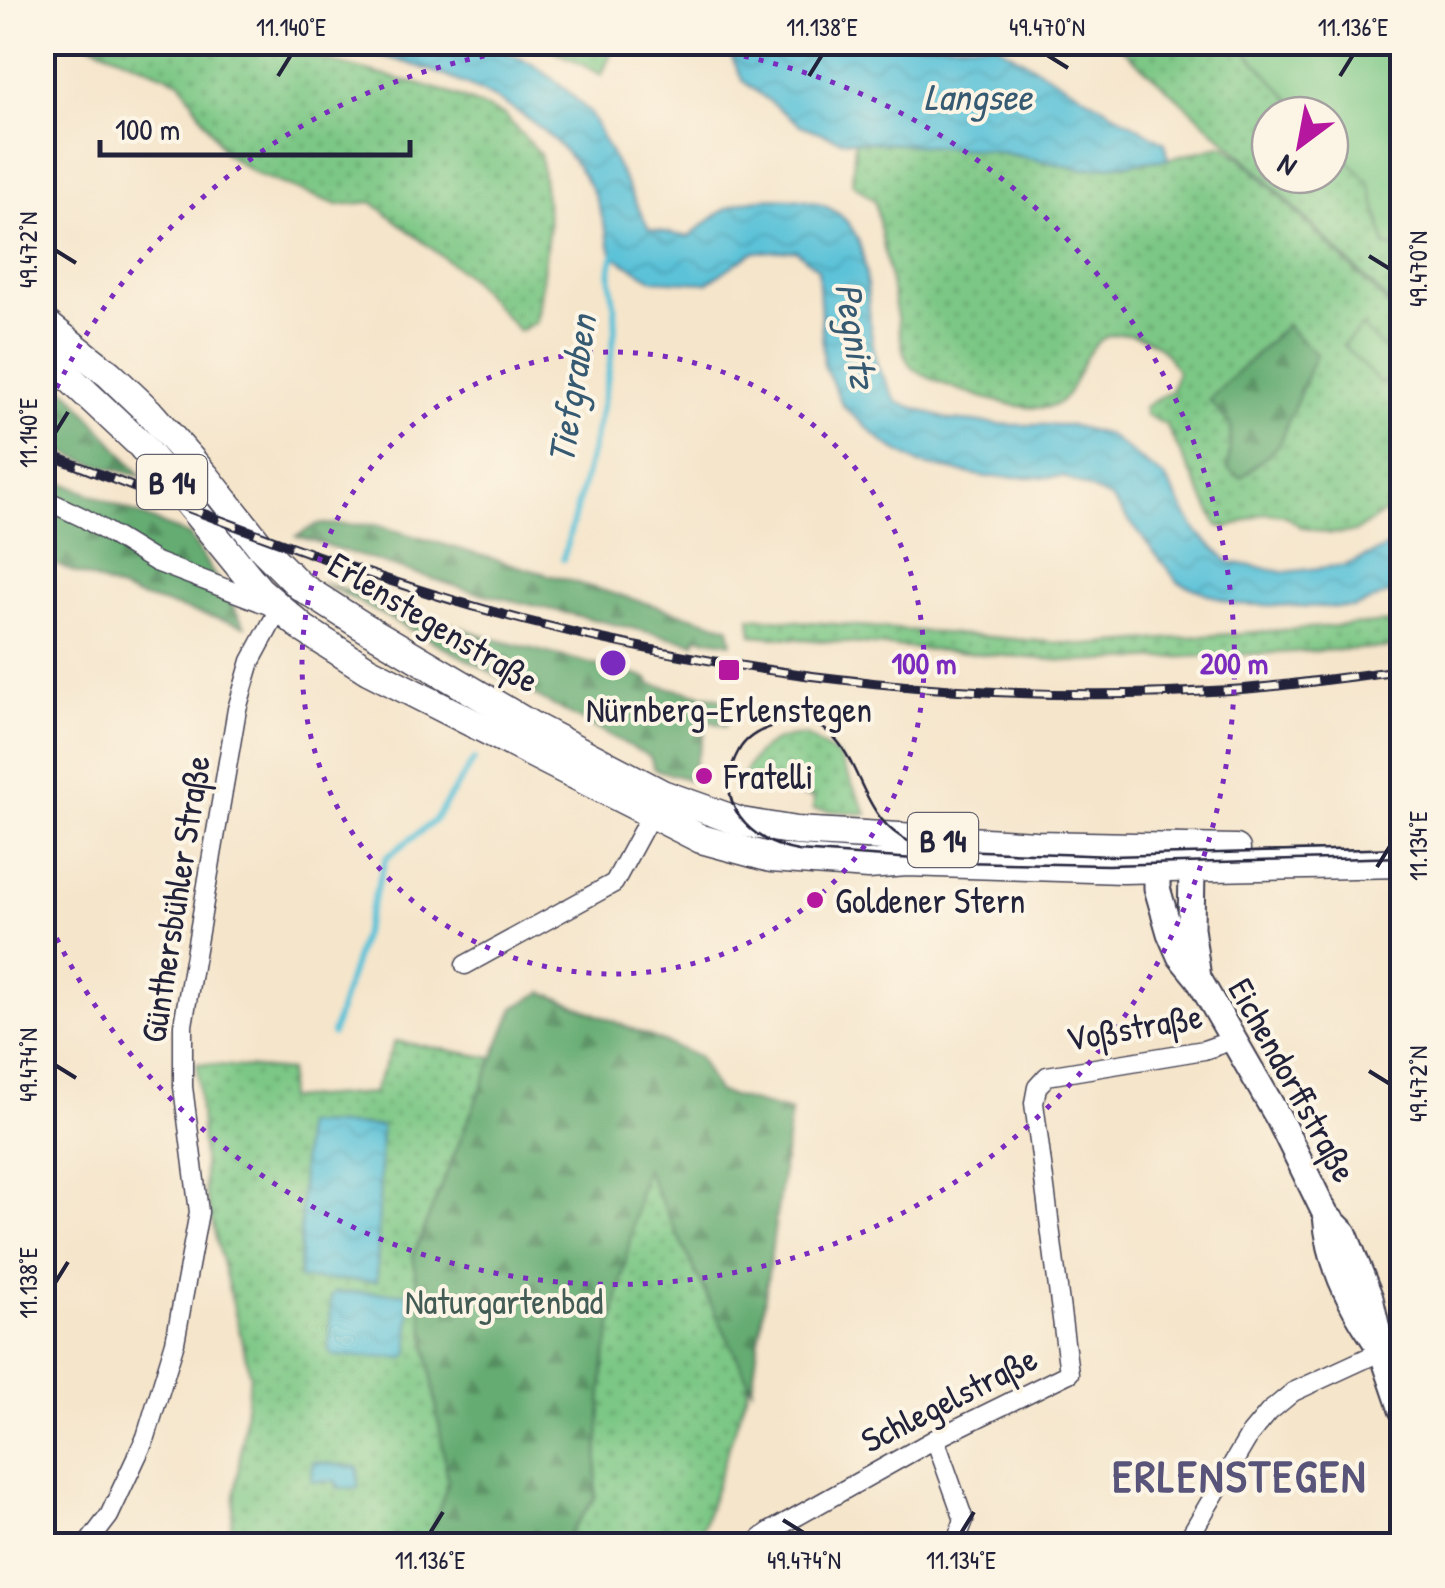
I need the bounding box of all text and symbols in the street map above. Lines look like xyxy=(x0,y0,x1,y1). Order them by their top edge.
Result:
text: 11.140°E xyxy=(256,10,326,44)
text: 11.138°E xyxy=(786,10,858,44)
text: 49.470°N xyxy=(1009,10,1085,44)
text: 11.136°E xyxy=(1318,10,1388,44)
water label: Langsee xyxy=(924,70,1034,122)
scale bar xyxy=(100,95,410,157)
north arrow xyxy=(1250,95,1350,195)
text: 100 m xyxy=(115,109,180,149)
text: N xyxy=(1270,146,1303,186)
text: 49.472°N xyxy=(11,212,45,288)
text: 49.470°N xyxy=(1401,231,1435,307)
water label: Pegnitz xyxy=(823,279,891,394)
water label: Tiefgraben xyxy=(534,308,609,467)
text: 11.140°E xyxy=(11,398,45,468)
road number: B 14 xyxy=(137,455,207,509)
street label: Erlenstegenstraße xyxy=(320,541,548,703)
text: 100 m xyxy=(891,643,957,683)
text: 200 m xyxy=(1200,643,1268,683)
centre of rings xyxy=(595,645,631,681)
marker: Nürnberg-Erlenstegen xyxy=(716,657,742,683)
place label: Nürnberg-Erlenstegen xyxy=(586,686,872,733)
street label: Günthersbühler Straße xyxy=(129,752,221,1046)
place label: Fratelli xyxy=(723,753,813,800)
marker: Fratelli xyxy=(693,765,715,787)
text: 11.134°E xyxy=(1401,811,1435,881)
road number: B 14 xyxy=(908,813,978,867)
place label: Goldener Stern xyxy=(835,877,1025,924)
marker: Goldener Stern xyxy=(804,889,826,911)
street label: Eichendorffstraße xyxy=(1218,970,1368,1190)
street label: Voßstraße xyxy=(1062,992,1206,1062)
text: 49.474°N xyxy=(11,1028,45,1102)
text: 49.472°N xyxy=(1401,1046,1435,1122)
text: 11.138°E xyxy=(11,1247,45,1319)
park label: Naturgartenbad xyxy=(405,1278,603,1325)
street label: Schlegelstraße xyxy=(853,1335,1045,1463)
district label: ERLENSTEGEN xyxy=(1112,1445,1368,1506)
text: 11.136°E xyxy=(395,1543,465,1577)
text: 49.474°N xyxy=(767,1543,841,1577)
text: 11.134°E xyxy=(926,1543,996,1577)

